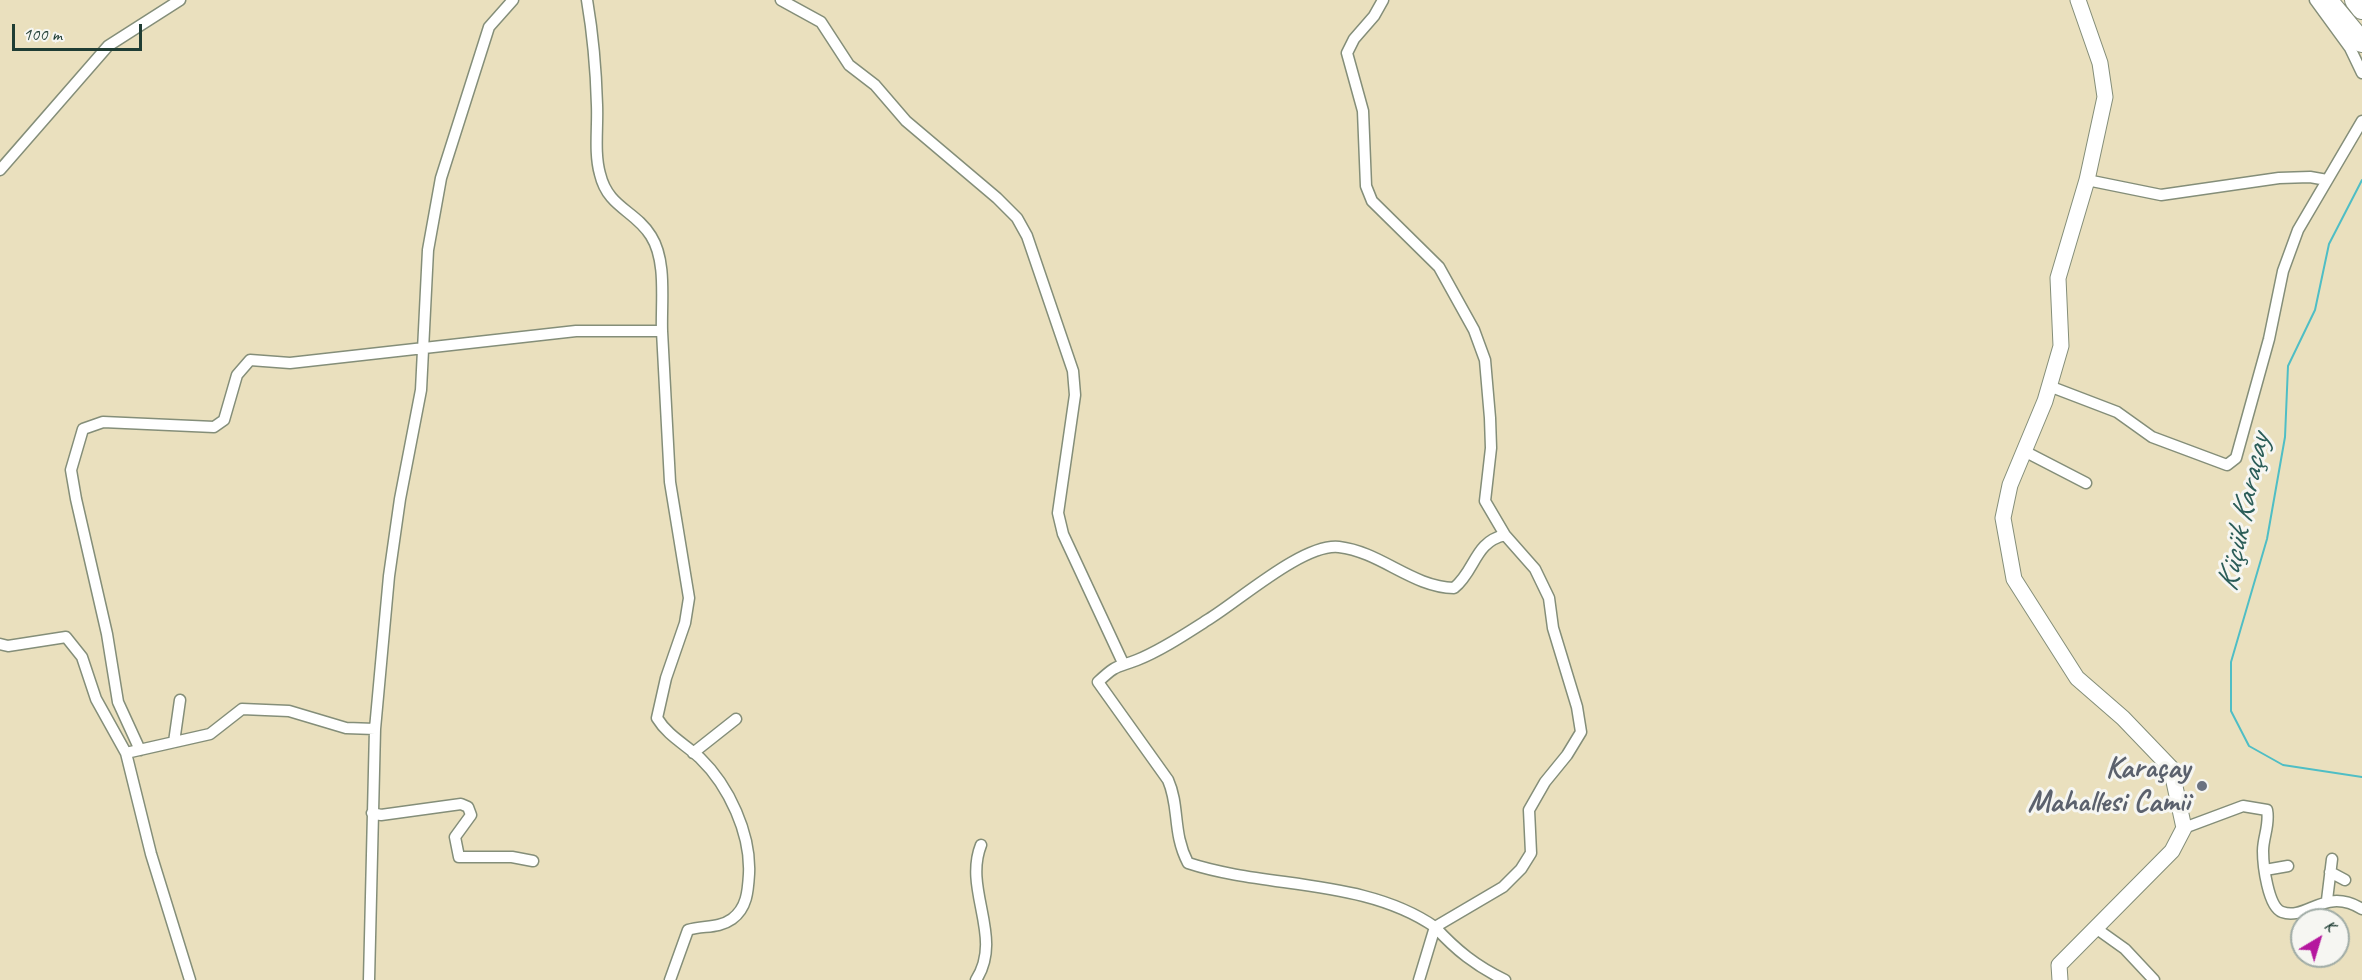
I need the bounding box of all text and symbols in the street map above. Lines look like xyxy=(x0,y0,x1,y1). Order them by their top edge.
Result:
scale bar xyxy=(15,12,146,50)
text: 100 m xyxy=(23,23,62,45)
water label: Küçük Karaçay xyxy=(2209,431,2279,595)
place label: Karaçay Mahallesi Camii xyxy=(2027,751,2190,822)
marker: Karaçay Mahallesi Camii xyxy=(2195,779,2209,793)
north arrow xyxy=(2290,908,2350,968)
text: K xyxy=(2320,915,2339,936)

